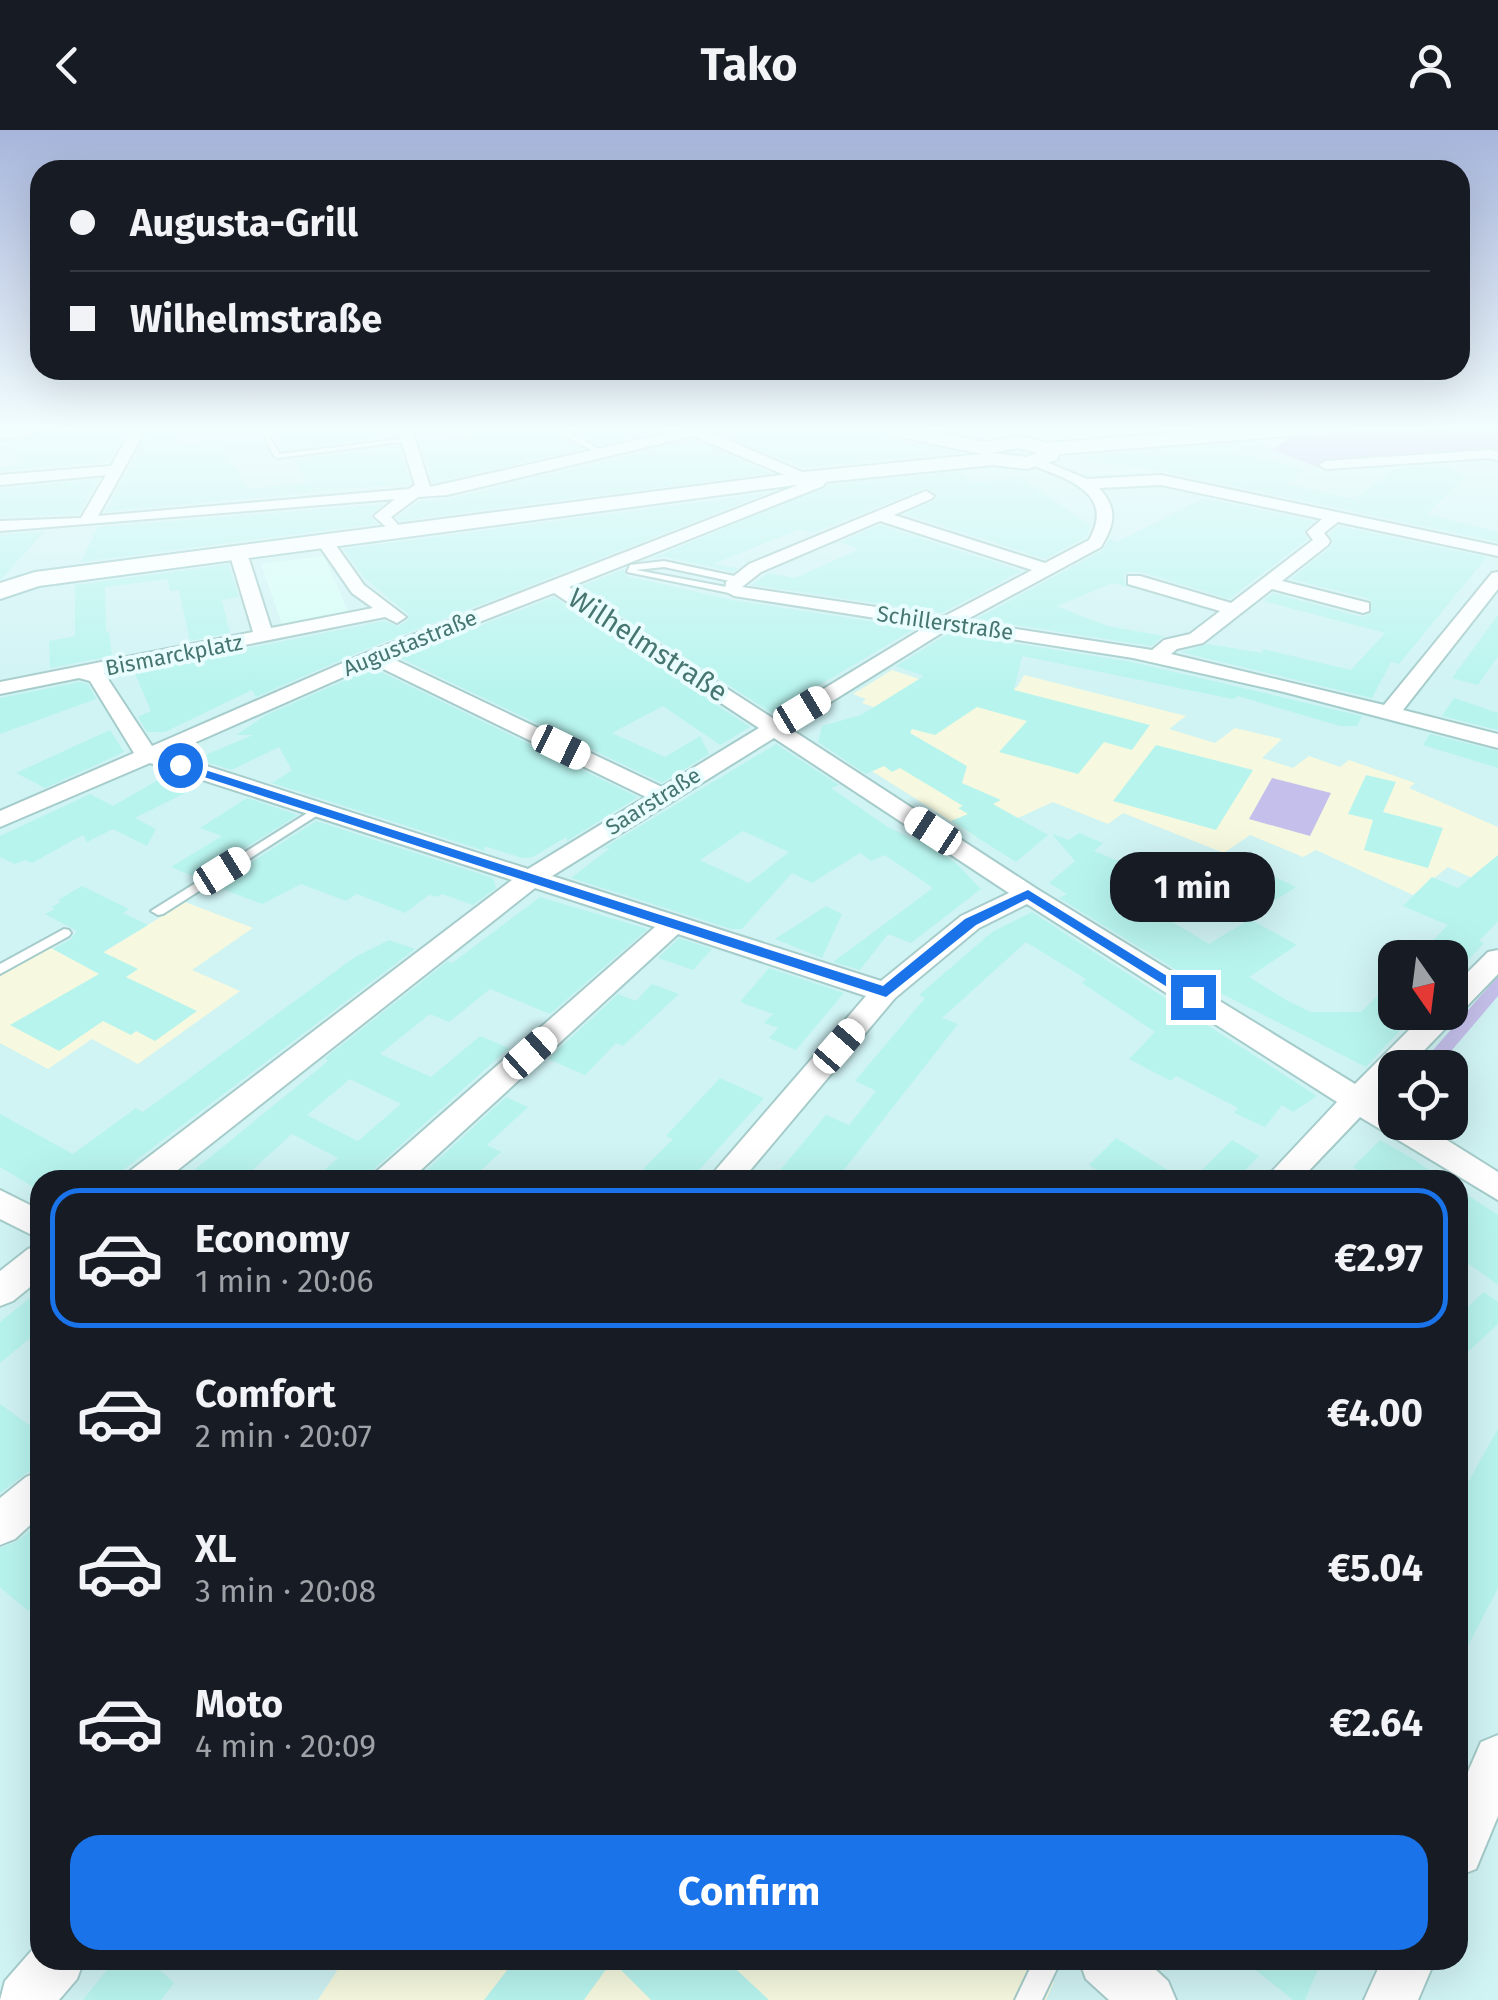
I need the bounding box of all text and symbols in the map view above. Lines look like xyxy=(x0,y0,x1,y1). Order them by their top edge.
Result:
icon: back xyxy=(40,38,95,93)
text: Tako xyxy=(700,38,798,92)
icon: person xyxy=(1403,38,1458,93)
text: Augusta-Grill xyxy=(130,200,358,246)
text: Wilhelmstraße xyxy=(130,296,382,342)
street label: Wilhelmstraße xyxy=(562,581,734,709)
street label: Schillerstraße xyxy=(875,600,1015,646)
street label: Augustastraße xyxy=(339,604,481,682)
street label: Bismarckplatz xyxy=(103,628,245,682)
car xyxy=(769,682,835,738)
car xyxy=(527,720,595,774)
route start xyxy=(158,743,203,788)
street label: Saarstraße xyxy=(601,761,705,841)
car xyxy=(900,802,966,860)
car xyxy=(189,842,255,900)
callout: 1 min xyxy=(1110,852,1276,922)
text: 1 min xyxy=(1154,868,1231,906)
north arrow xyxy=(1378,940,1468,1030)
map controls xyxy=(1378,940,1468,1140)
route end xyxy=(1171,975,1216,1020)
car xyxy=(808,1014,870,1078)
car xyxy=(498,1022,562,1084)
button: locate xyxy=(1378,1050,1468,1140)
icon: car xyxy=(75,1213,165,1303)
text: Economy xyxy=(195,1216,350,1262)
text: €2.97 xyxy=(1334,1235,1423,1281)
text: 1 min · 20:06 xyxy=(195,1262,373,1300)
icon: car xyxy=(75,1368,165,1458)
text: Comfort xyxy=(195,1371,336,1417)
text: €4.00 xyxy=(1327,1390,1423,1436)
text: 2 min · 20:07 xyxy=(195,1417,372,1455)
icon: car xyxy=(75,1523,165,1613)
text: XL xyxy=(195,1526,237,1572)
text: €5.04 xyxy=(1328,1545,1423,1591)
text: 3 min · 20:08 xyxy=(195,1572,376,1610)
icon: car xyxy=(75,1678,165,1768)
text: Moto xyxy=(195,1681,283,1727)
text: €2.64 xyxy=(1330,1700,1423,1746)
text: 4 min · 20:09 xyxy=(195,1727,376,1765)
button: Confirm xyxy=(70,1835,1428,1950)

